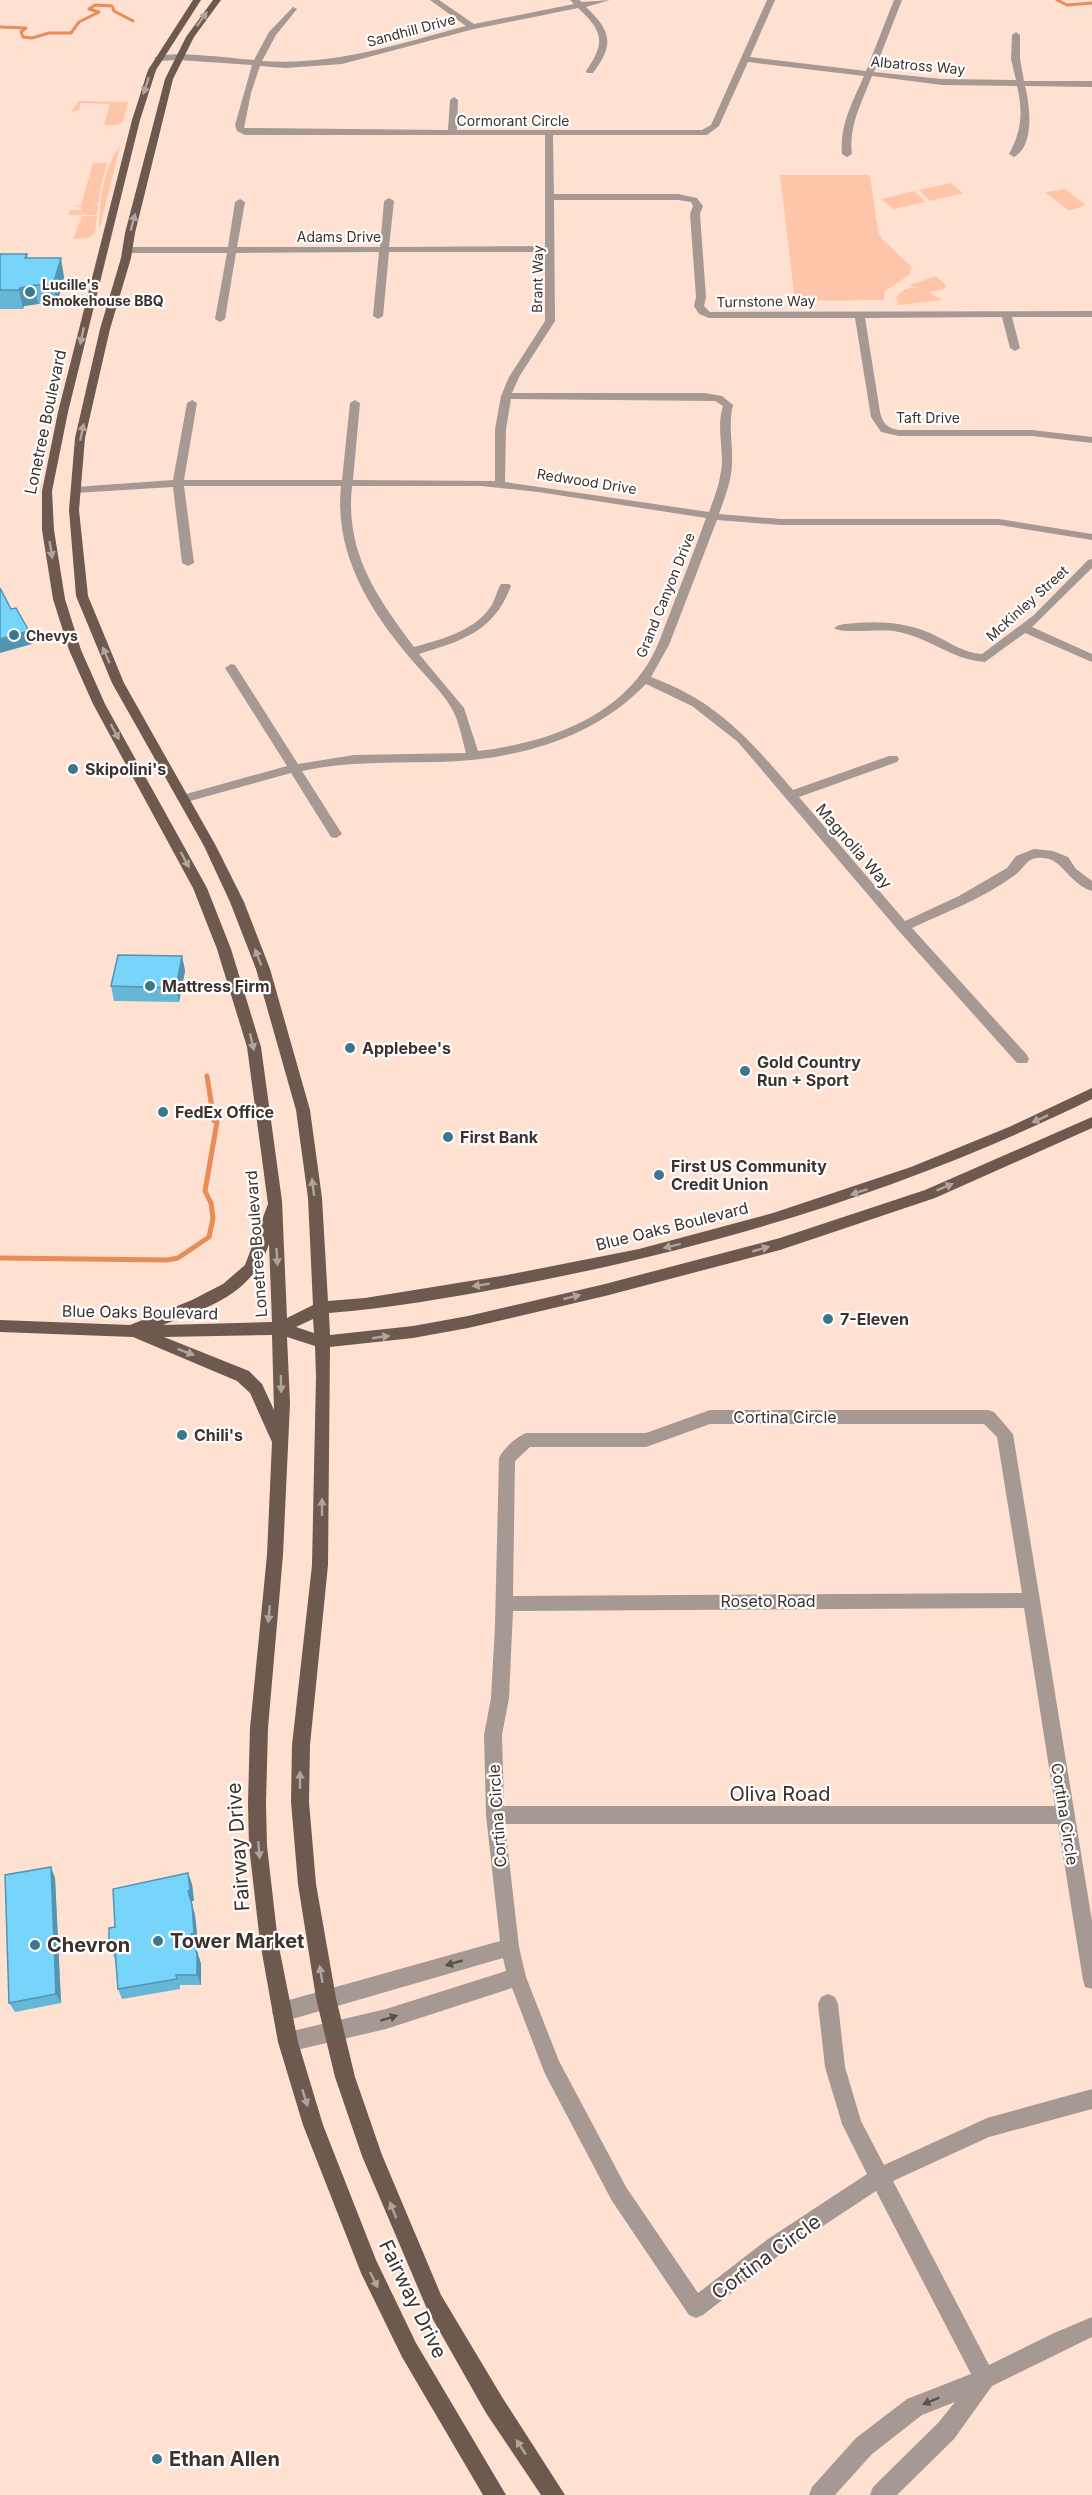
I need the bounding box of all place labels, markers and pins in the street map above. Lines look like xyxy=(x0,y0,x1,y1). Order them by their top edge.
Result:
place label: Lucille's Smokehouse BBQ xyxy=(42,276,164,309)
marker: Lucille's Smokehouse BBQ xyxy=(23,285,37,299)
place label: Chevys xyxy=(26,627,78,644)
marker: Chevys xyxy=(7,628,21,642)
place label: Skipolini's xyxy=(85,759,166,779)
marker: Skipolini's xyxy=(66,762,80,776)
place label: Mattress Firm xyxy=(162,976,270,996)
marker: Mattress Firm xyxy=(143,979,157,993)
place label: Applebee's xyxy=(362,1038,451,1058)
marker: Applebee's xyxy=(343,1041,357,1055)
place label: Gold Country Run + Sport xyxy=(757,1052,861,1090)
marker: Gold Country Run + Sport xyxy=(738,1064,752,1078)
place label: FedEx Office xyxy=(175,1102,274,1122)
marker: FedEx Office xyxy=(156,1105,170,1119)
place label: First Bank xyxy=(460,1127,539,1147)
marker: First Bank xyxy=(441,1130,455,1144)
place label: First US Community Credit Union xyxy=(671,1156,827,1194)
marker: First US Community Credit Union xyxy=(652,1168,666,1182)
place label: 7-Eleven xyxy=(840,1309,909,1329)
marker: 7-Eleven xyxy=(821,1312,835,1326)
place label: Chili's xyxy=(194,1425,243,1445)
marker: Chili's xyxy=(175,1428,189,1442)
place label: Tower Market xyxy=(170,1929,304,1953)
place label: Chevron xyxy=(47,1933,130,1957)
marker: Tower Market xyxy=(151,1934,165,1948)
marker: Chevron xyxy=(28,1938,42,1952)
place label: Ethan Allen xyxy=(169,2447,280,2471)
marker: Ethan Allen xyxy=(150,2452,164,2466)

